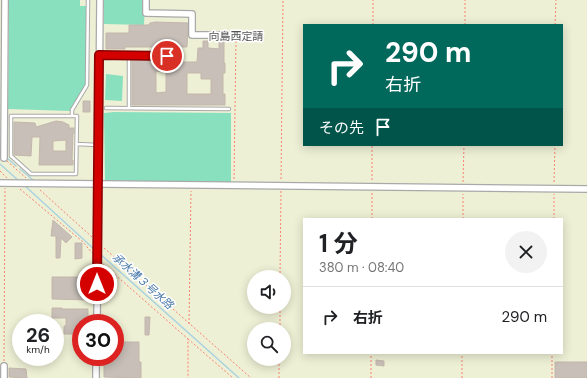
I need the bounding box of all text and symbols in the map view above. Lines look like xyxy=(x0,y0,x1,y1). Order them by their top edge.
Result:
district label: 向島西定請 xyxy=(209,29,264,43)
text: 290 m xyxy=(385,34,471,71)
pin xyxy=(150,39,184,73)
icon: right xyxy=(319,40,371,92)
icon: arrive xyxy=(156,45,178,67)
text: 右折 xyxy=(385,73,421,97)
icon: arrive xyxy=(372,116,394,138)
text: その先 xyxy=(319,118,364,138)
text: 1 分 xyxy=(319,228,357,259)
button: close xyxy=(505,231,547,273)
water label: 承水溝３号水路 xyxy=(110,250,177,313)
text: 380 m · 08:40 xyxy=(319,259,404,276)
position arrow xyxy=(76,263,118,305)
map controls xyxy=(247,270,291,366)
button: sound xyxy=(247,270,291,314)
icon: right xyxy=(319,306,341,328)
text: 290 m xyxy=(501,307,547,327)
text: 右折 xyxy=(353,308,383,328)
speed limit sign: 30 xyxy=(72,314,124,366)
text: 26 xyxy=(26,322,50,348)
button: search xyxy=(247,322,291,366)
text: km/h xyxy=(26,343,50,356)

